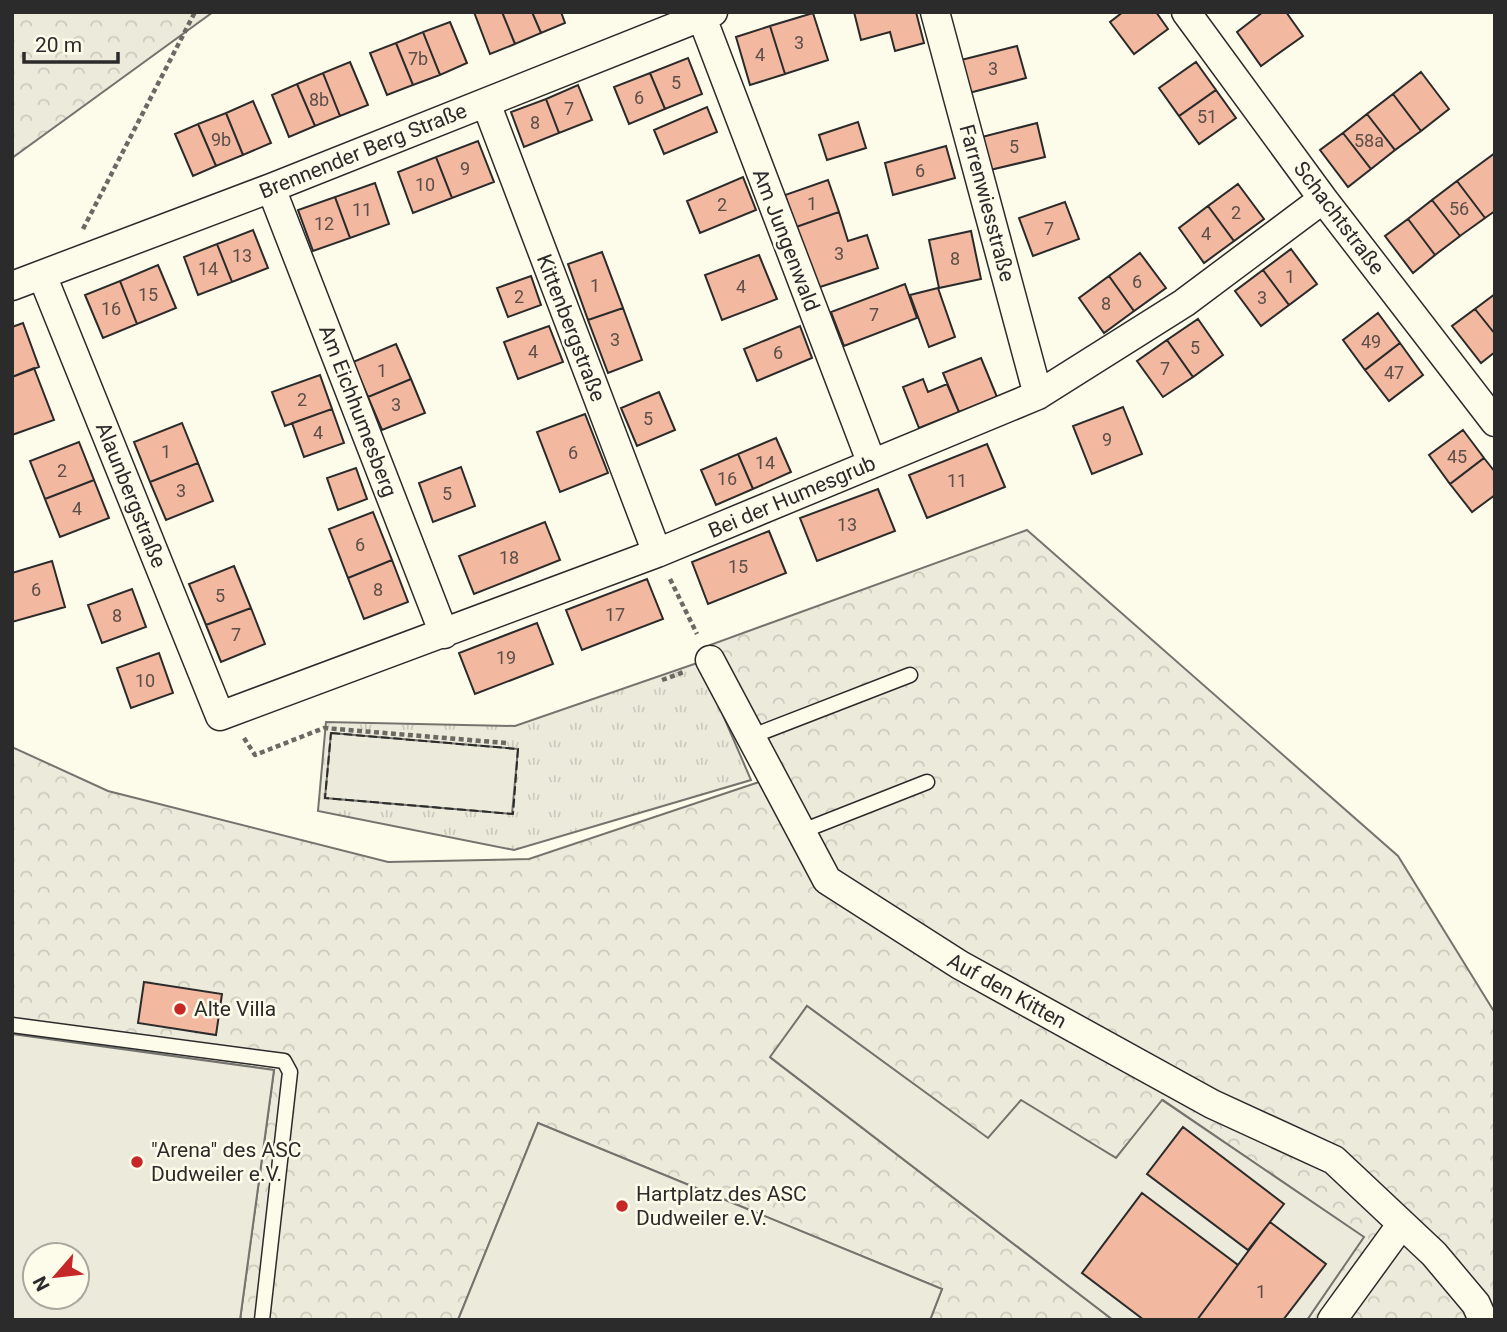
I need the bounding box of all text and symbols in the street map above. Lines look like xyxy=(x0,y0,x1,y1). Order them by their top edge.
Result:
scale bar xyxy=(24,21,119,65)
house number: 3 xyxy=(794,32,804,53)
text: 20 m xyxy=(35,33,82,57)
house number: 4 xyxy=(755,44,765,65)
house number: 7b xyxy=(408,48,428,69)
house number: 3 xyxy=(988,58,998,79)
house number: 5 xyxy=(671,72,681,93)
house number: 6 xyxy=(634,87,644,108)
house number: 8b xyxy=(309,89,329,110)
street label: Brennender Berg Straße xyxy=(256,98,470,204)
house number: 7 xyxy=(564,98,574,119)
house number: 51 xyxy=(1197,106,1217,127)
house number: 8 xyxy=(530,112,540,133)
street label: Farrenwiesstraße xyxy=(954,122,1020,284)
house number: 9b xyxy=(211,129,231,150)
house number: 58a xyxy=(1354,130,1384,151)
house number: 5 xyxy=(1009,136,1019,157)
street label: Schachtstraße xyxy=(1289,157,1389,279)
house number: 9 xyxy=(460,158,470,179)
house number: 6 xyxy=(915,160,925,181)
street label: Am Jungenwald xyxy=(748,165,824,315)
house number: 10 xyxy=(415,174,435,195)
house number: 1 xyxy=(807,193,817,214)
house number: 2 xyxy=(717,194,727,215)
house number: 56 xyxy=(1449,198,1469,219)
house number: 11 xyxy=(352,199,372,220)
house number: 2 xyxy=(1231,202,1241,223)
house number: 12 xyxy=(314,213,334,234)
house number: 7 xyxy=(1044,218,1054,239)
house number: 4 xyxy=(1201,223,1211,244)
house number: 3 xyxy=(834,243,844,264)
house number: 13 xyxy=(232,245,252,266)
house number: 8 xyxy=(950,248,960,269)
street label: Kittenbergstraße xyxy=(532,251,610,405)
house number: 14 xyxy=(198,258,218,279)
house number: 1 xyxy=(1285,266,1295,287)
house number: 6 xyxy=(1132,271,1142,292)
house number: 1 xyxy=(590,275,600,296)
house number: 4 xyxy=(736,276,746,297)
house number: 15 xyxy=(138,284,158,305)
house number: 2 xyxy=(514,286,524,307)
house number: 3 xyxy=(1257,287,1267,308)
house number: 8 xyxy=(1101,293,1111,314)
house number: 16 xyxy=(101,298,121,319)
house number: 7 xyxy=(869,304,879,325)
street label: Am Eichhumesberg xyxy=(314,322,402,500)
house number: 3 xyxy=(610,329,620,350)
house number: 49 xyxy=(1361,331,1381,352)
house number: 5 xyxy=(1190,337,1200,358)
house number: 4 xyxy=(528,341,538,362)
house number: 6 xyxy=(773,342,783,363)
house number: 7 xyxy=(1160,358,1170,379)
house number: 1 xyxy=(377,360,387,381)
house number: 47 xyxy=(1384,362,1404,383)
house number: 2 xyxy=(297,389,307,410)
house number: 3 xyxy=(391,394,401,415)
house number: 5 xyxy=(643,408,653,429)
street label: Alaunbergstraße xyxy=(91,419,171,571)
house number: 4 xyxy=(313,422,323,443)
house number: 9 xyxy=(1102,429,1112,450)
house number: 1 xyxy=(161,441,171,462)
house number: 6 xyxy=(568,442,578,463)
house number: 45 xyxy=(1447,446,1467,467)
street label: Bei der Humesgrub xyxy=(705,451,879,543)
house number: 14 xyxy=(755,452,775,473)
house number: 2 xyxy=(57,460,67,481)
house number: 16 xyxy=(717,468,737,489)
house number: 11 xyxy=(947,470,967,491)
house number: 3 xyxy=(176,480,186,501)
house number: 5 xyxy=(442,483,452,504)
house number: 4 xyxy=(72,498,82,519)
house number: 13 xyxy=(837,514,857,535)
house number: 6 xyxy=(355,534,365,555)
house number: 18 xyxy=(499,547,519,568)
house number: 15 xyxy=(728,556,748,577)
house number: 6 xyxy=(31,579,41,600)
house number: 8 xyxy=(373,579,383,600)
house number: 5 xyxy=(215,585,225,606)
house number: 17 xyxy=(605,604,625,625)
house number: 8 xyxy=(112,605,122,626)
house number: 7 xyxy=(231,624,241,645)
house number: 19 xyxy=(496,647,516,668)
house number: 10 xyxy=(135,670,155,691)
street label: Auf den Kitten xyxy=(943,948,1071,1034)
place label: Alte Villa xyxy=(194,997,276,1021)
marker: Alte Villa xyxy=(172,1001,188,1017)
place label: "Arena" des ASC Dudweiler e.V. xyxy=(151,1138,301,1186)
marker: "Arena" des ASC Dudweiler e.V. xyxy=(129,1154,145,1170)
place label: Hartplatz des ASC Dudweiler e.V. xyxy=(636,1182,807,1230)
marker: Hartplatz des ASC Dudweiler e.V. xyxy=(614,1198,630,1214)
north arrow xyxy=(21,1241,91,1311)
text: N xyxy=(28,1272,55,1295)
house number: 1 xyxy=(1256,1281,1266,1302)

